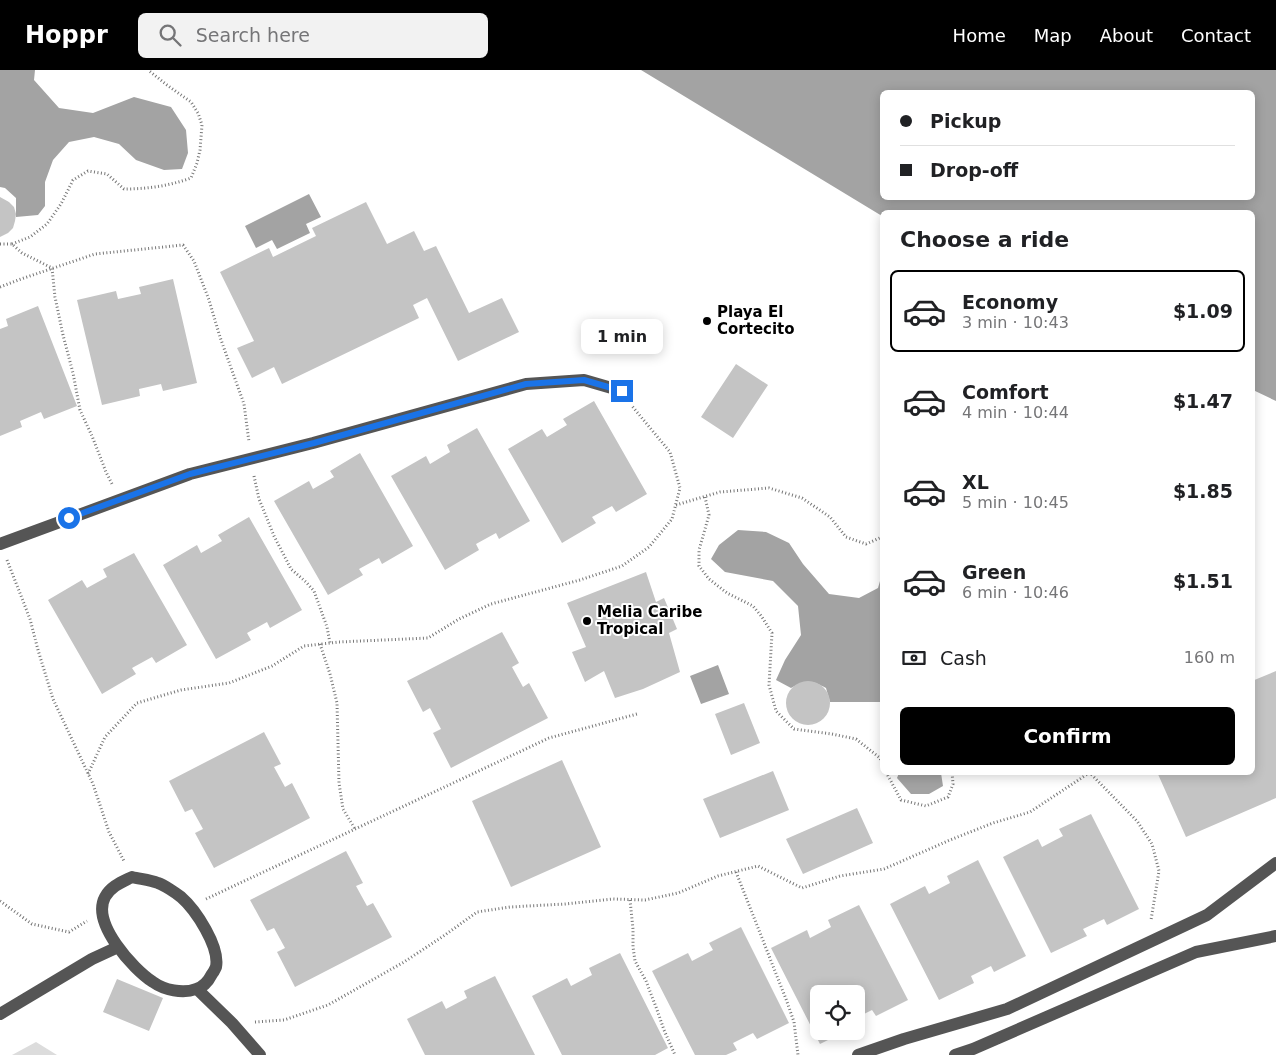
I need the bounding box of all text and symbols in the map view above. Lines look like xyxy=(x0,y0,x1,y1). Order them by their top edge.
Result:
search box xyxy=(138,13,488,58)
text: Hoppr xyxy=(25,21,108,49)
icon: search xyxy=(156,21,184,49)
text: Search here xyxy=(196,24,310,46)
text: Home xyxy=(953,25,1006,46)
text: Map xyxy=(1034,25,1072,46)
text: About xyxy=(1100,25,1153,46)
text: Contact xyxy=(1181,25,1251,46)
text: Pickup xyxy=(930,110,1001,132)
text: Drop-off xyxy=(930,159,1018,181)
text: Choose a ride xyxy=(900,227,1069,252)
icon: car xyxy=(902,289,947,334)
text: Economy xyxy=(962,291,1058,313)
text: $1.09 xyxy=(1173,300,1233,322)
place label: Playa El Cortecito xyxy=(717,303,795,338)
text: 3 min · 10:43 xyxy=(962,313,1069,332)
marker: Playa El Cortecito xyxy=(701,315,713,327)
callout: 1 min xyxy=(581,318,663,354)
text: 1 min xyxy=(597,327,647,346)
icon: car xyxy=(902,379,947,424)
route end xyxy=(611,380,633,402)
text: Comfort xyxy=(962,381,1049,403)
text: $1.47 xyxy=(1173,390,1233,412)
text: 4 min · 10:44 xyxy=(962,403,1069,422)
icon: car xyxy=(902,469,947,514)
text: XL xyxy=(962,471,989,493)
text: $1.85 xyxy=(1173,480,1233,502)
text: 5 min · 10:45 xyxy=(962,493,1069,512)
route start xyxy=(58,507,80,529)
icon: car xyxy=(902,559,947,604)
text: Green xyxy=(962,561,1026,583)
text: $1.51 xyxy=(1173,570,1233,592)
text: 6 min · 10:46 xyxy=(962,583,1069,602)
place label: Melia Caribe Tropical xyxy=(597,603,702,638)
marker: Melia Caribe Tropical xyxy=(581,615,593,627)
icon: cash xyxy=(900,644,928,672)
text: Cash xyxy=(940,647,987,669)
text: 160 m xyxy=(1184,648,1235,667)
button: Confirm xyxy=(900,707,1235,765)
map controls xyxy=(810,985,865,1040)
button: locate xyxy=(810,985,865,1040)

